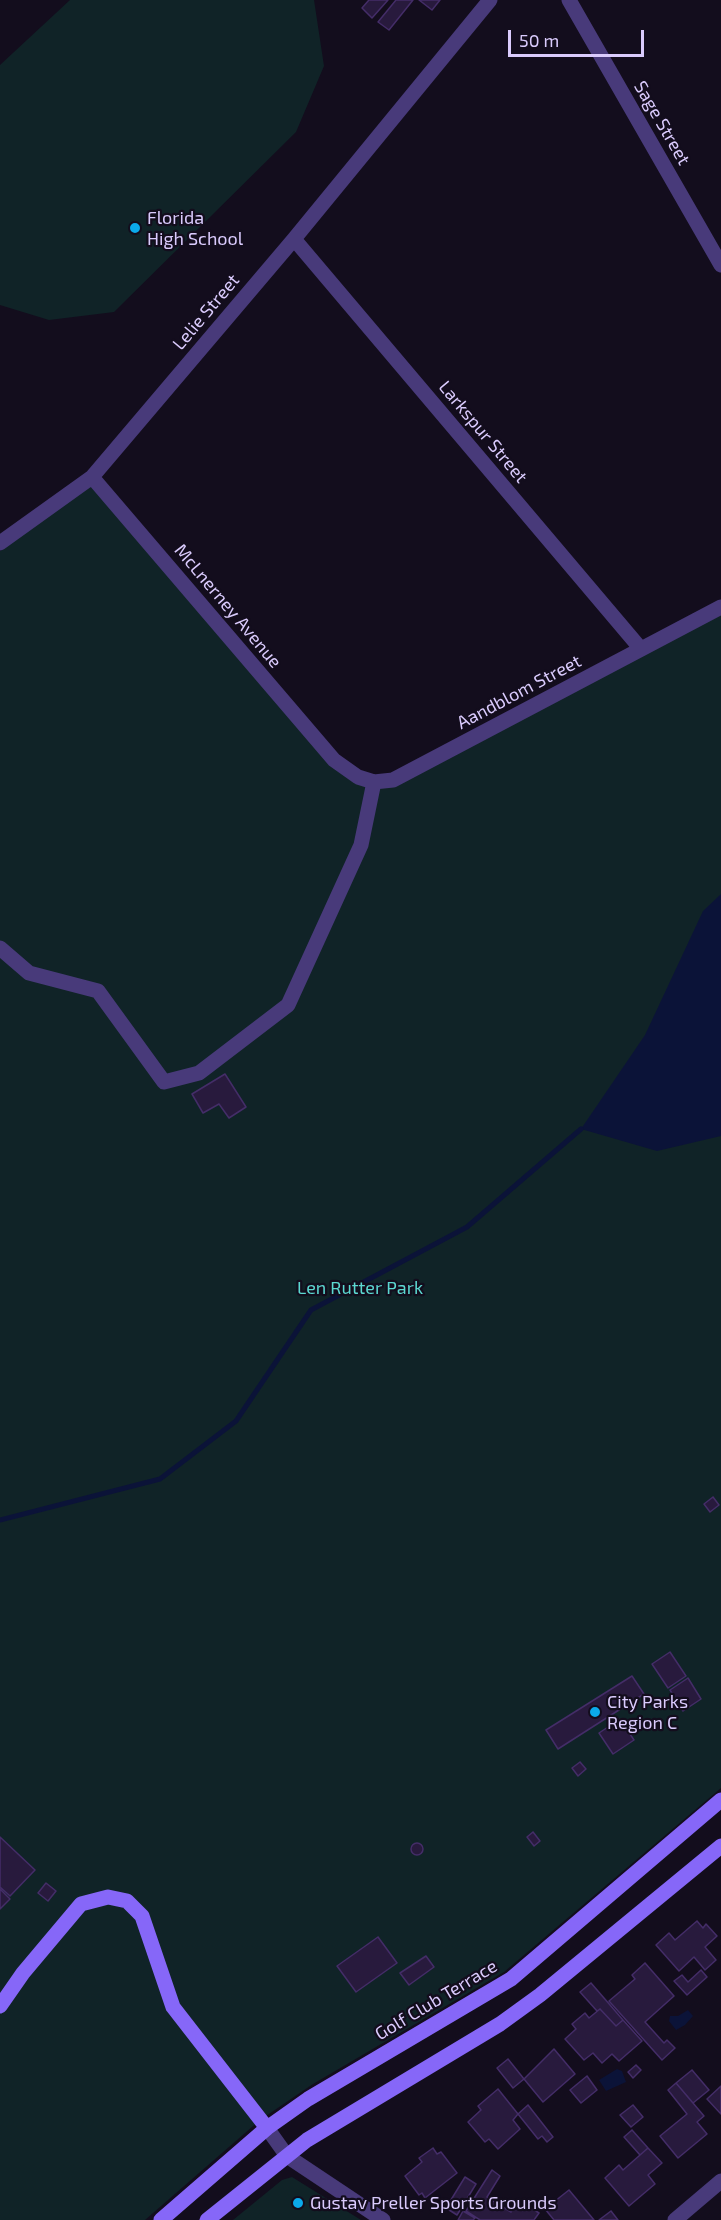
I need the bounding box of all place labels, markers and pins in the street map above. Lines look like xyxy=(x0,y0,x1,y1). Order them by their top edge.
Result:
place label: Florida High School xyxy=(147,207,243,250)
marker: Florida High School xyxy=(128,221,142,235)
place label: City Parks Region C xyxy=(607,1691,688,1734)
marker: City Parks Region C xyxy=(588,1705,602,1719)
place label: Gustav Preller Sports Grounds xyxy=(310,2192,557,2214)
marker: Gustav Preller Sports Grounds xyxy=(291,2196,305,2210)

